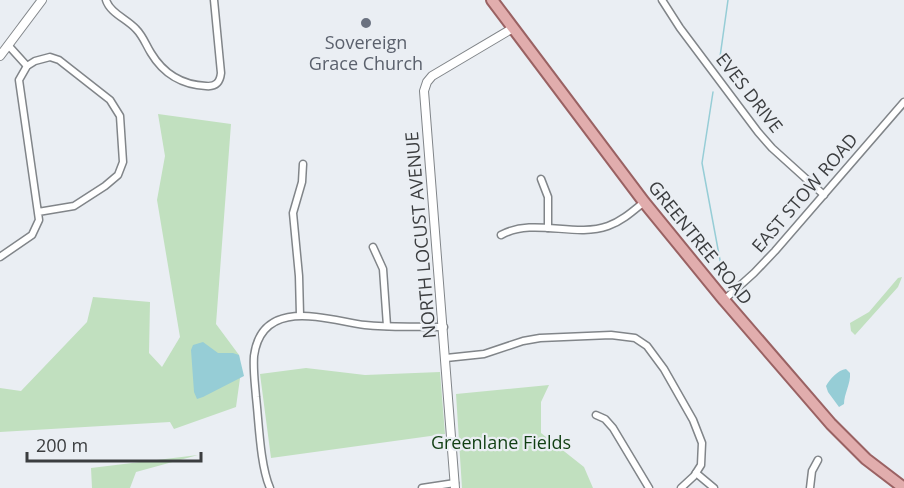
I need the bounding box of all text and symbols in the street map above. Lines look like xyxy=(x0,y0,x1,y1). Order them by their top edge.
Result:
marker: Sovereign Grace Church xyxy=(359,16,373,30)
place label: Sovereign Grace Church xyxy=(309,30,423,75)
street label: EVES DRIVE xyxy=(711,47,789,137)
street label: EAST STOW ROAD xyxy=(746,128,863,257)
street label: NORTH LOCUST AVENUE xyxy=(399,131,441,340)
street label: GREENTREE ROAD xyxy=(643,175,758,309)
scale bar xyxy=(27,425,201,463)
park label: Greenlane Fields xyxy=(431,430,571,454)
text: 200 m xyxy=(36,433,88,457)

